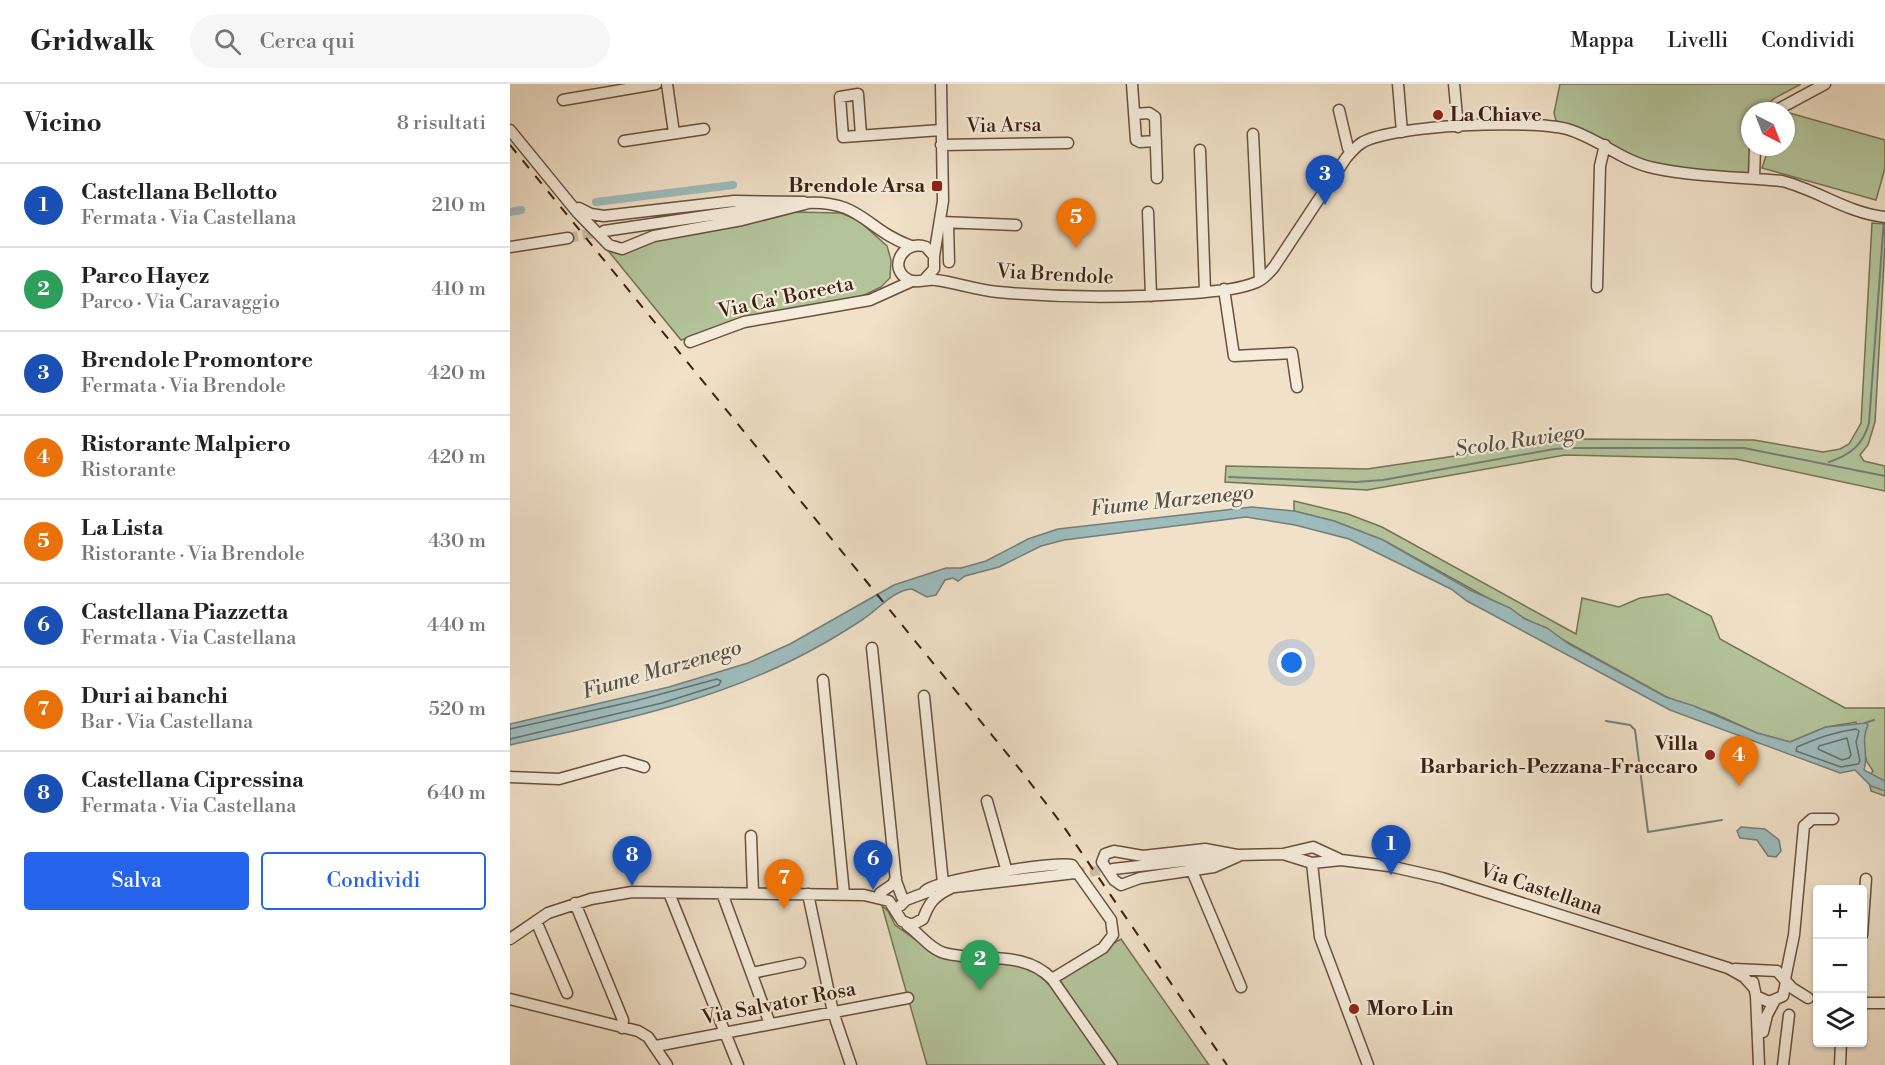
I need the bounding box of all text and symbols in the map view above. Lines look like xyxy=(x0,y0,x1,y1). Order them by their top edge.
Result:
search box xyxy=(190,14,610,68)
text: Gridwalk xyxy=(30,24,154,59)
icon: search xyxy=(211,25,244,58)
text: Cerca qui xyxy=(259,28,355,55)
text: Mappa xyxy=(1570,28,1634,54)
text: Livelli xyxy=(1667,28,1728,54)
text: Condividi xyxy=(1761,28,1855,54)
north arrow xyxy=(1741,102,1795,156)
place label: La Chiave xyxy=(1450,103,1542,128)
text: Vicino xyxy=(24,107,102,139)
marker: La Chiave xyxy=(1431,108,1445,122)
text: 8 risultati xyxy=(397,111,486,136)
street label: Via Arsa xyxy=(965,113,1043,139)
pin: 3 xyxy=(1306,156,1344,205)
place label: Brendole Arsa xyxy=(788,174,925,199)
text: Castellana Bellotto xyxy=(81,179,277,206)
marker: Brendole Arsa xyxy=(930,179,944,193)
text: 1 xyxy=(39,193,48,218)
text: 210 m xyxy=(431,193,486,218)
pin: 5 xyxy=(1056,198,1096,248)
text: Fermata · Via Castellana xyxy=(81,206,296,231)
street label: Via Brendole xyxy=(995,259,1114,291)
text: Parco Hayez xyxy=(81,263,209,290)
street label: Via Ca' Boreeta xyxy=(715,271,857,325)
text: 2 xyxy=(37,277,50,302)
text: 410 m xyxy=(431,277,486,302)
text: Parco · Via Caravaggio xyxy=(81,290,280,315)
text: Brendole Promontore xyxy=(81,347,313,374)
text: 3 xyxy=(37,361,50,386)
text: 420 m xyxy=(428,361,486,386)
text: Fermata · Via Brendole xyxy=(81,374,286,399)
water label: Scolo Ruviego xyxy=(1453,419,1587,463)
text: Ristorante Malpiero xyxy=(81,431,291,458)
text: 4 xyxy=(37,445,50,470)
text: 420 m xyxy=(428,445,486,470)
text: Ristorante xyxy=(81,458,176,483)
water label: Fiume Marzenego xyxy=(1089,479,1255,523)
text: La Lista xyxy=(81,515,163,542)
text: 5 xyxy=(37,529,50,554)
text: 430 m xyxy=(428,529,486,554)
text: Ristorante · Via Brendole xyxy=(81,542,305,567)
text: Castellana Piazzetta xyxy=(81,599,288,626)
text: 6 xyxy=(37,613,50,638)
text: 440 m xyxy=(427,613,486,638)
text: Fermata · Via Castellana xyxy=(81,626,296,651)
water label: Fiume Marzenego xyxy=(579,635,745,705)
your location xyxy=(1277,648,1306,677)
text: Duri ai banchi xyxy=(81,683,228,710)
text: 7 xyxy=(38,697,49,722)
text: 520 m xyxy=(429,697,486,722)
text: Bar · Via Castellana xyxy=(81,710,253,735)
place label: Villa Barbarich-Pezzana-Fraccaro xyxy=(1420,732,1698,780)
pin: 4 xyxy=(1720,736,1758,786)
marker: Villa Barbarich-Pezzana-Fraccaro xyxy=(1703,748,1717,762)
text: Castellana Cipressina xyxy=(81,767,304,794)
text: 8 xyxy=(37,781,50,806)
text: 640 m xyxy=(427,781,486,806)
text: Fermata · Via Castellana xyxy=(81,794,296,819)
pin: 1 xyxy=(1372,826,1410,875)
pin: 8 xyxy=(612,836,652,886)
pin: 6 xyxy=(854,840,892,890)
button: Salva xyxy=(24,852,249,910)
button: Condividi xyxy=(261,852,486,910)
street label: Via Castellana xyxy=(1475,858,1606,922)
pin: 7 xyxy=(764,860,804,909)
map controls xyxy=(1813,885,1867,1047)
button: + xyxy=(1813,885,1867,939)
button: − xyxy=(1813,939,1867,993)
pin: 2 xyxy=(960,940,1000,990)
street label: Via Salvator Rosa xyxy=(699,977,859,1031)
button: layers xyxy=(1813,993,1867,1047)
place label: Moro Lin xyxy=(1366,997,1454,1022)
marker: Moro Lin xyxy=(1347,1002,1361,1016)

